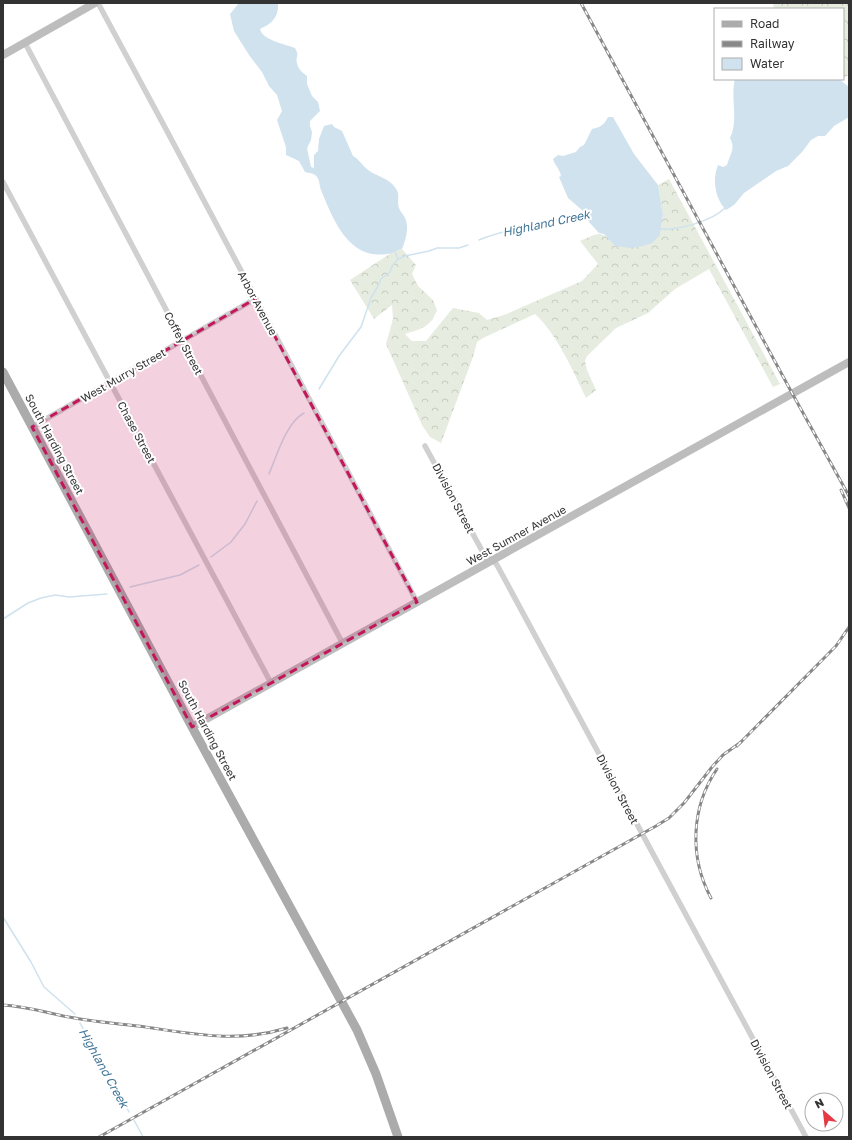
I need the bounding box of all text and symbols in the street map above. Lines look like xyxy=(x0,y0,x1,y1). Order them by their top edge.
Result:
legend xyxy=(714,8,844,80)
text: Road xyxy=(750,16,779,31)
text: Railway xyxy=(750,36,795,51)
text: Water xyxy=(750,56,784,71)
water label: Highland Creek xyxy=(501,206,592,240)
street label: Arbor Avenue xyxy=(236,269,280,337)
street label: Coffey Street xyxy=(162,309,206,377)
street label: West Murry Street xyxy=(78,345,168,405)
street label: South Harding Street xyxy=(23,392,87,496)
street label: Chase Street xyxy=(115,399,159,465)
street label: Division Street xyxy=(430,461,478,535)
street label: West Sumner Avenue xyxy=(464,502,568,568)
street label: South Harding Street xyxy=(176,678,240,782)
street label: Division Street xyxy=(594,752,642,826)
water label: Highland Creek xyxy=(76,1025,133,1112)
street label: Division Street xyxy=(748,1037,796,1111)
north arrow xyxy=(804,1092,844,1132)
text: N xyxy=(812,1095,826,1110)

